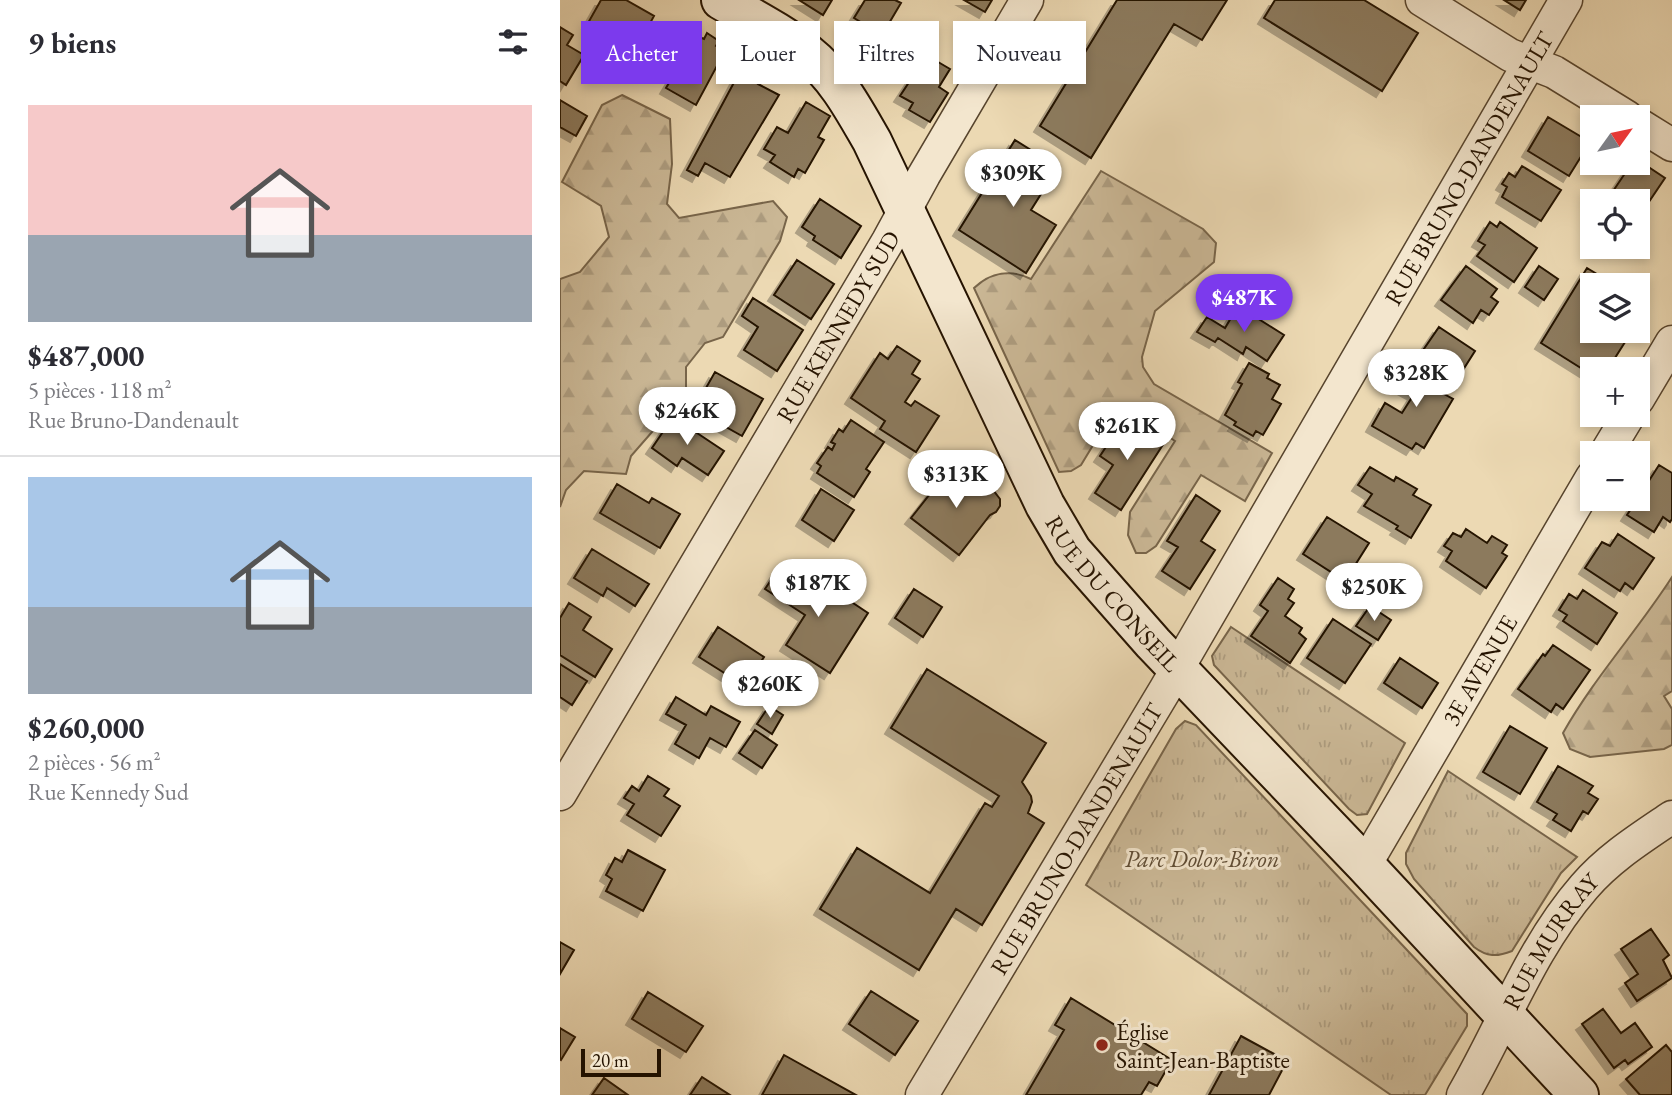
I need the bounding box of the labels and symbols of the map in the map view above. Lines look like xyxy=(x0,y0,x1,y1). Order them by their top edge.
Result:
street label: RUE BRUNO-DANDENAULT xyxy=(1377,25,1560,310)
north arrow xyxy=(1580,105,1650,175)
pin: $309K xyxy=(964,150,1062,209)
street label: RUE KENNEDY SUD xyxy=(769,225,906,428)
pin: $487K xyxy=(1195,274,1293,334)
pin: $328K xyxy=(1367,350,1465,409)
pin: $246K xyxy=(638,388,736,447)
pin: $261K xyxy=(1078,402,1176,462)
pin: $313K xyxy=(907,450,1005,510)
street label: RUE DU CONSEIL xyxy=(1039,509,1187,678)
pin: $187K xyxy=(769,560,867,619)
pin: $250K xyxy=(1325,564,1423,623)
street label: 3E AVENUE xyxy=(1435,609,1524,731)
pin: $260K xyxy=(721,660,819,720)
street label: RUE BRUNO-DANDENAULT xyxy=(982,696,1170,980)
park label: Parc Dolor-Biron xyxy=(1125,843,1279,874)
street label: RUE MURRAY xyxy=(1495,865,1606,1014)
place label: Église Saint-Jean-Baptiste xyxy=(1116,1016,1290,1075)
marker: Église Saint-Jean-Baptiste xyxy=(1094,1037,1110,1053)
scale bar xyxy=(581,1046,662,1078)

